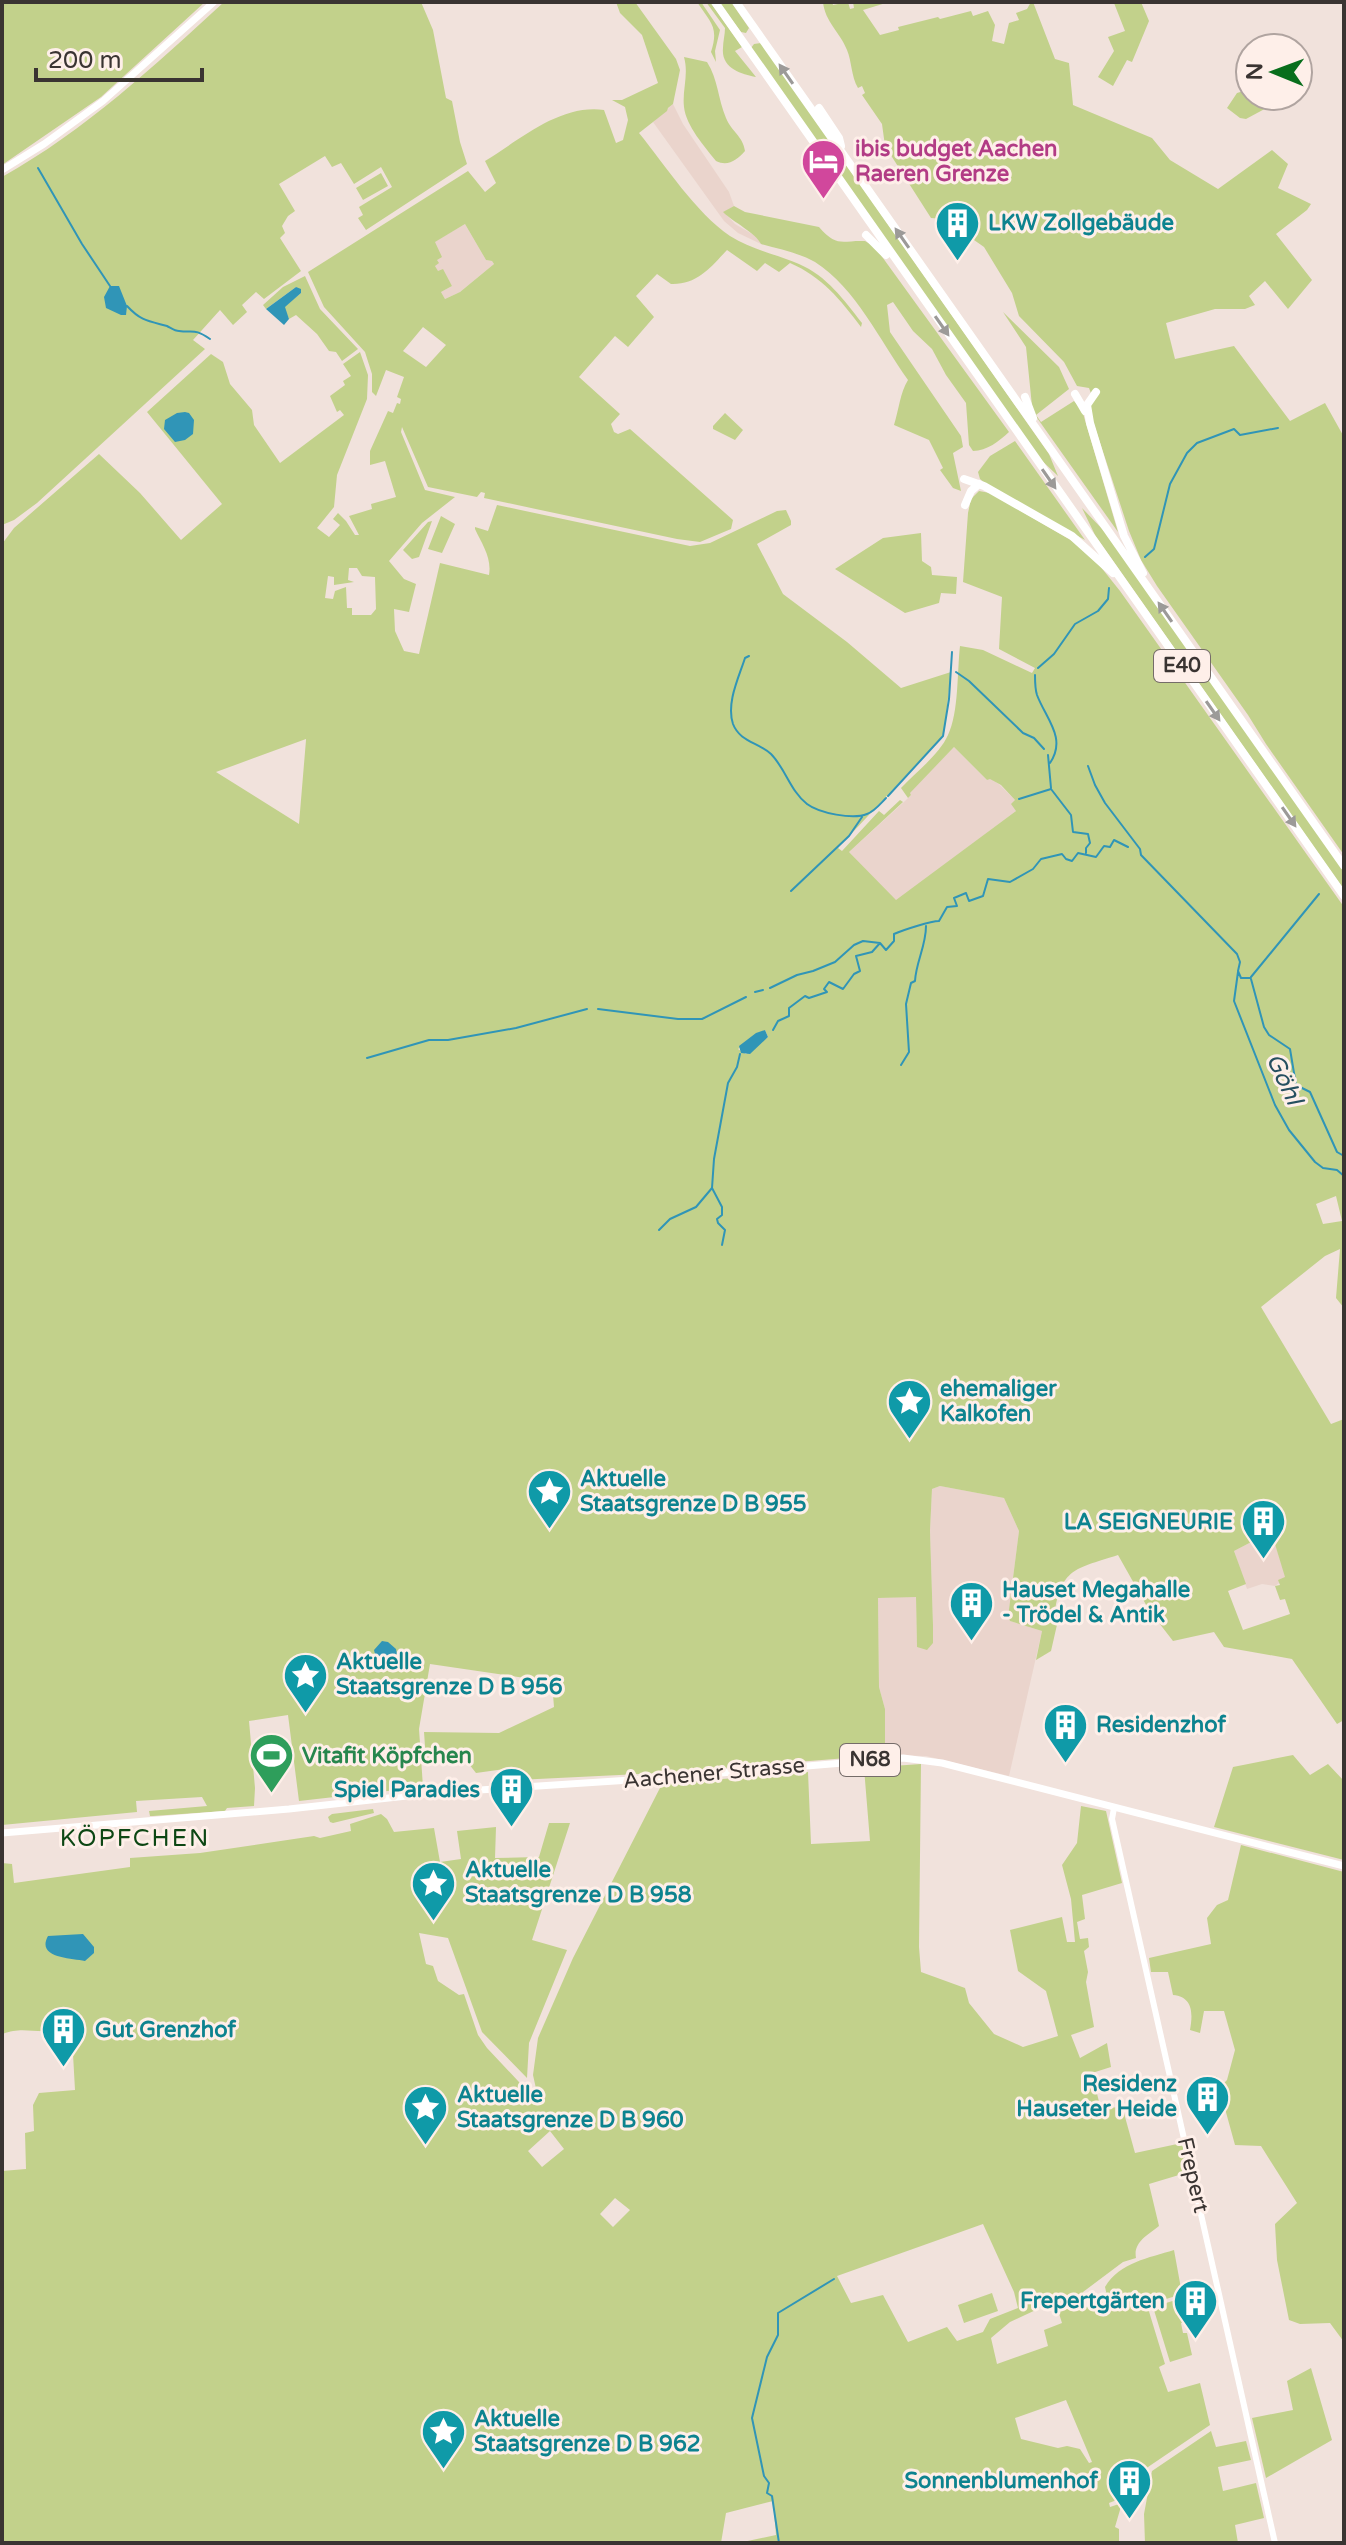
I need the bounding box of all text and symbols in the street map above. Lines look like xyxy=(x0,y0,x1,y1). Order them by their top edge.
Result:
scale bar xyxy=(36,32,202,82)
north arrow xyxy=(1234,32,1314,112)
text: 200 m xyxy=(48,46,122,75)
one-way arrow xyxy=(779,63,795,84)
text: N xyxy=(1242,63,1268,81)
place label: ibis budget Aachen Raeren Grenze xyxy=(855,136,1058,187)
hotel icon: ibis budget Aachen Raeren Grenze xyxy=(800,138,848,201)
building icon: LKW Zollgebäude xyxy=(933,199,981,262)
place label: LKW Zollgebäude xyxy=(988,210,1174,236)
one-way arrow xyxy=(895,228,910,249)
one-way arrow xyxy=(934,315,949,336)
one-way arrow xyxy=(1041,468,1056,489)
one-way arrow xyxy=(1158,601,1173,622)
road number: E40 xyxy=(1154,650,1210,682)
one-way arrow xyxy=(1205,700,1220,721)
one-way arrow xyxy=(1281,807,1296,828)
water label: Göhl xyxy=(1260,1049,1310,1112)
place label: ehemaliger Kalkofen xyxy=(940,1376,1057,1427)
place icon: ehemaliger Kalkofen xyxy=(885,1378,933,1441)
place label: Aktuelle Staatsgrenze D B 955 xyxy=(580,1466,807,1517)
place icon: Aktuelle Staatsgrenze D B 955 xyxy=(525,1468,573,1531)
building icon: LA SEIGNEURIE xyxy=(1240,1498,1288,1561)
place label: LA SEIGNEURIE xyxy=(1064,1509,1233,1535)
place label: Hauset Megahalle - Trödel & Antik xyxy=(1002,1577,1190,1628)
building icon: Hauset Megahalle - Trödel & Antik xyxy=(947,1579,995,1642)
place label: Aktuelle Staatsgrenze D B 956 xyxy=(336,1649,563,1700)
place icon: Aktuelle Staatsgrenze D B 956 xyxy=(281,1651,329,1714)
building icon: Residenzhof xyxy=(1041,1701,1089,1764)
place label: Residenzhof xyxy=(1096,1712,1227,1738)
sports icon: Vitafit Köpfchen xyxy=(247,1732,295,1795)
place label: Vitafit Köpfchen xyxy=(302,1743,472,1769)
road number: N68 xyxy=(840,1744,900,1776)
street label: Aachener Strasse xyxy=(622,1752,806,1794)
building icon: Spiel Paradies xyxy=(487,1766,535,1829)
place label: Spiel Paradies xyxy=(334,1777,480,1803)
district label: KÖPFCHEN xyxy=(60,1824,210,1853)
place label: Aktuelle Staatsgrenze D B 958 xyxy=(465,1857,692,1908)
place icon: Aktuelle Staatsgrenze D B 958 xyxy=(410,1859,458,1922)
building icon: Gut Grenzhof xyxy=(40,2006,88,2069)
place label: Gut Grenzhof xyxy=(95,2017,236,2043)
place label: Residenz Hauseter Heide xyxy=(1016,2071,1177,2122)
building icon: Residenz Hauseter Heide xyxy=(1184,2073,1232,2136)
place label: Aktuelle Staatsgrenze D B 960 xyxy=(457,2082,684,2133)
place icon: Aktuelle Staatsgrenze D B 960 xyxy=(402,2084,450,2147)
street label: Frepert xyxy=(1172,2135,1214,2215)
building icon: Frepertgärten xyxy=(1172,2277,1220,2340)
place label: Frepertgärten xyxy=(1020,2288,1165,2314)
place label: Aktuelle Staatsgrenze D B 962 xyxy=(474,2406,701,2457)
place icon: Aktuelle Staatsgrenze D B 962 xyxy=(419,2408,467,2471)
building icon: Sonnenblumenhof xyxy=(1105,2457,1153,2520)
place label: Sonnenblumenhof xyxy=(905,2468,1099,2494)

